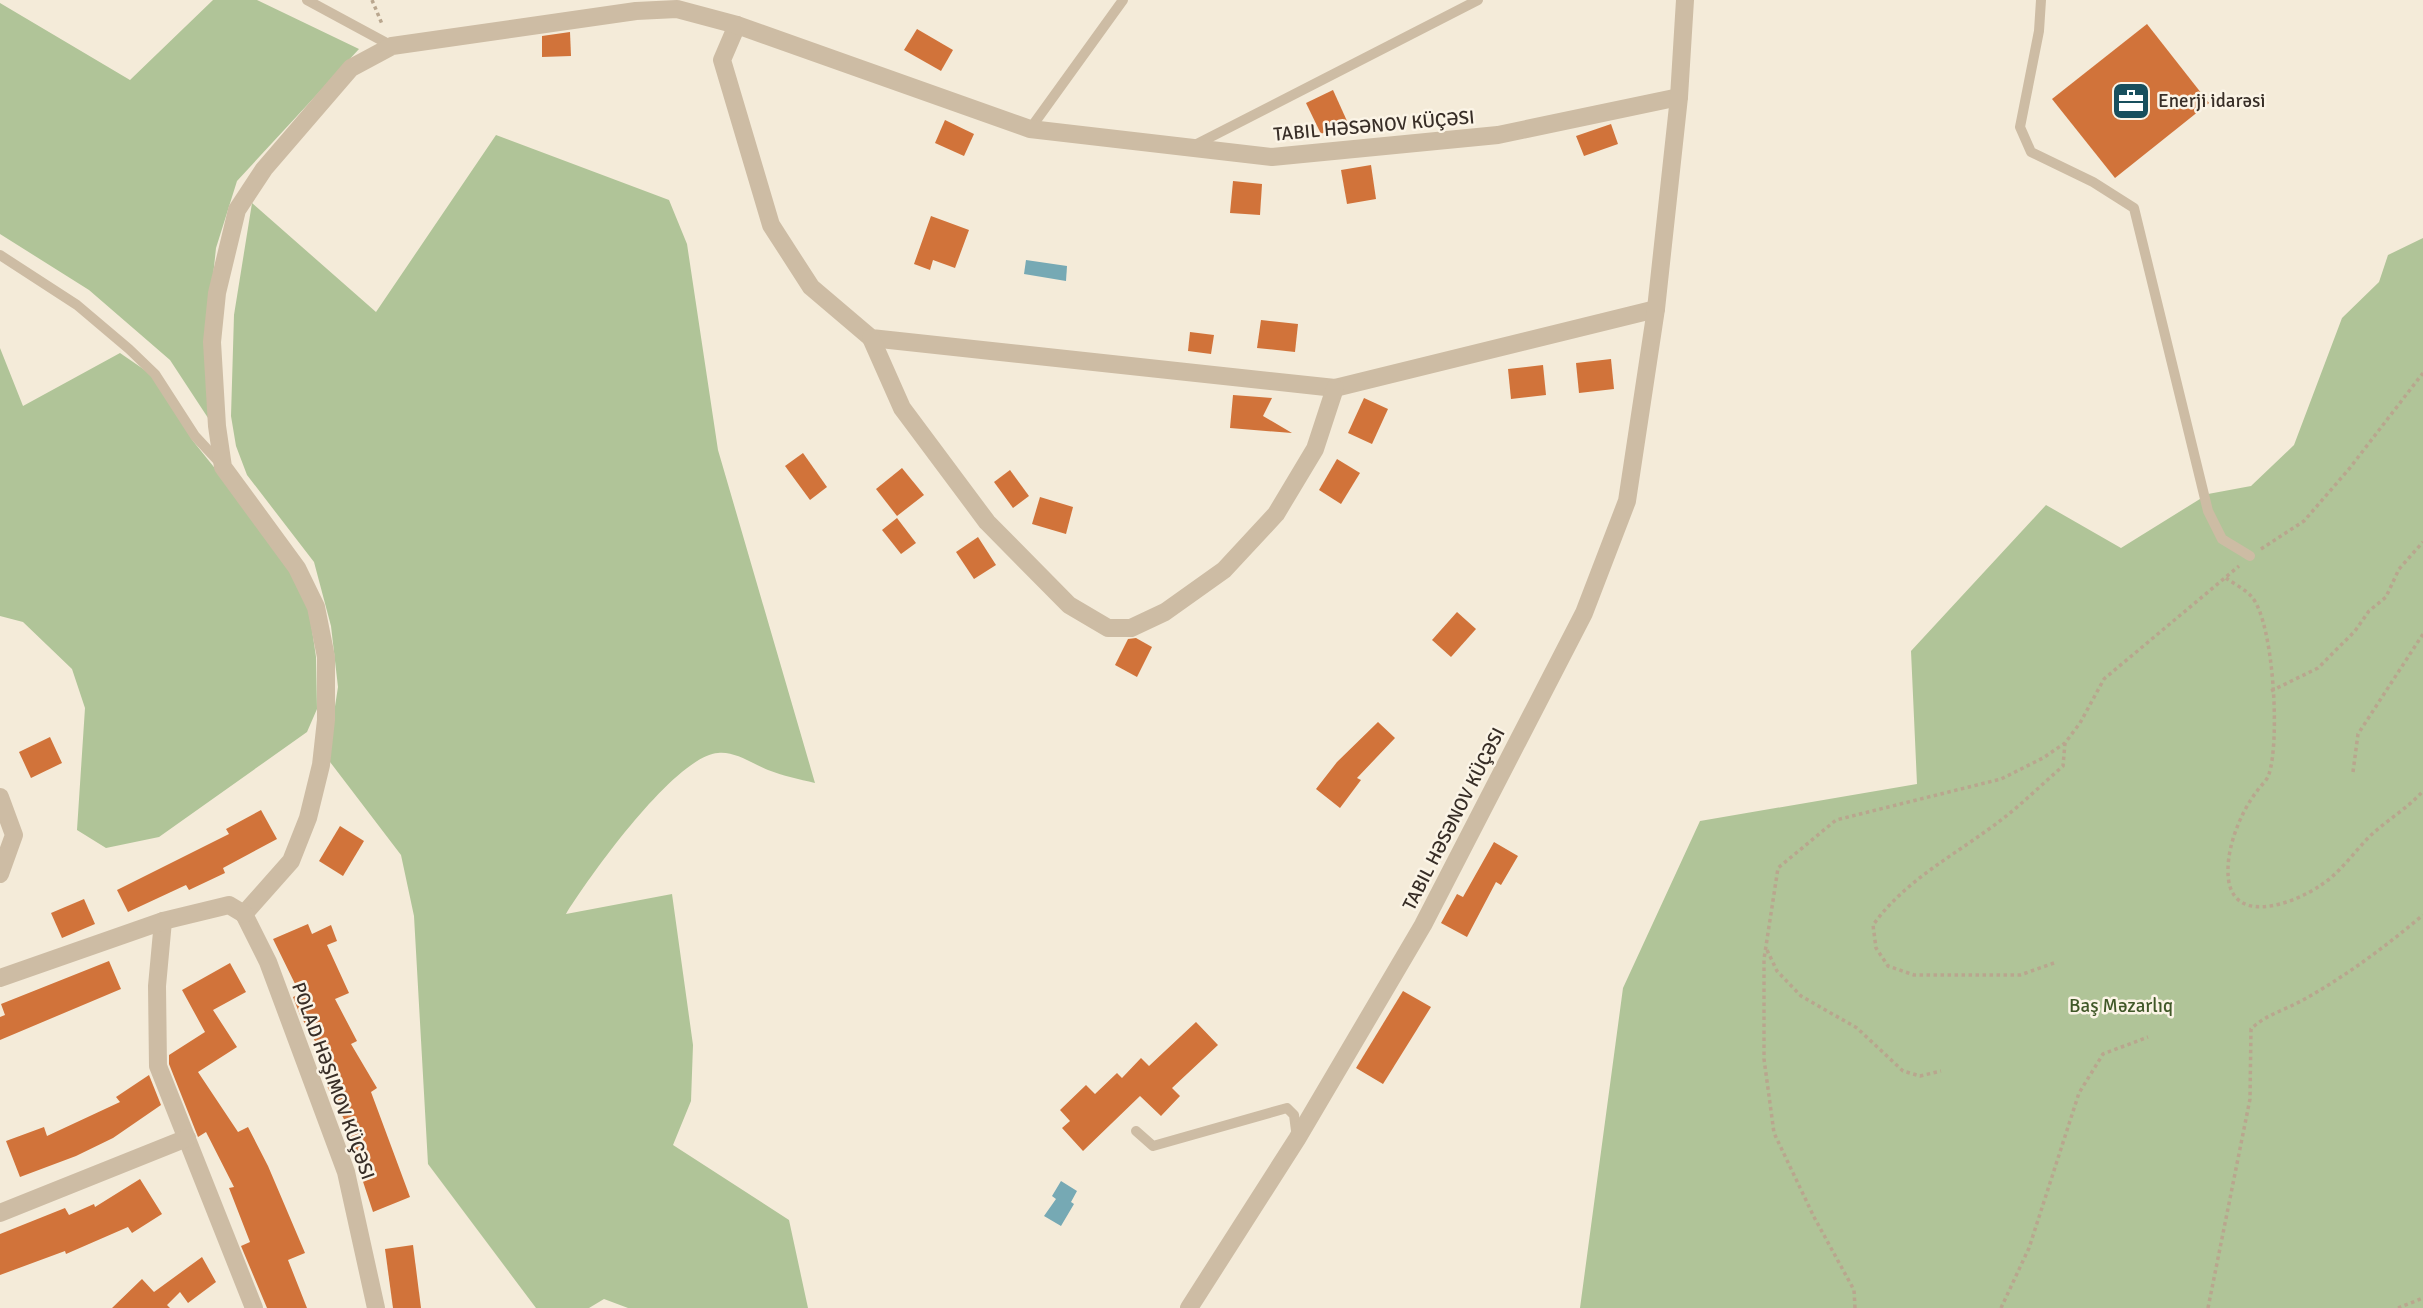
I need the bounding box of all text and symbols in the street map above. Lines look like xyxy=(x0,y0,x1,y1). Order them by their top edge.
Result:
office icon: Enerji idarəsi xyxy=(2110,80,2152,122)
place label: Enerji idarəsi xyxy=(2158,89,2265,113)
street label: TABIL HƏSƏNOV KÜÇƏSI xyxy=(1272,105,1476,147)
street label: TABIL HƏSƏNOV KÜÇƏSI xyxy=(1397,724,1511,914)
street label: POLAD HƏŞIMOV KÜÇƏSI xyxy=(286,979,380,1183)
park label: Baş Məzarlıq xyxy=(2069,994,2173,1018)

